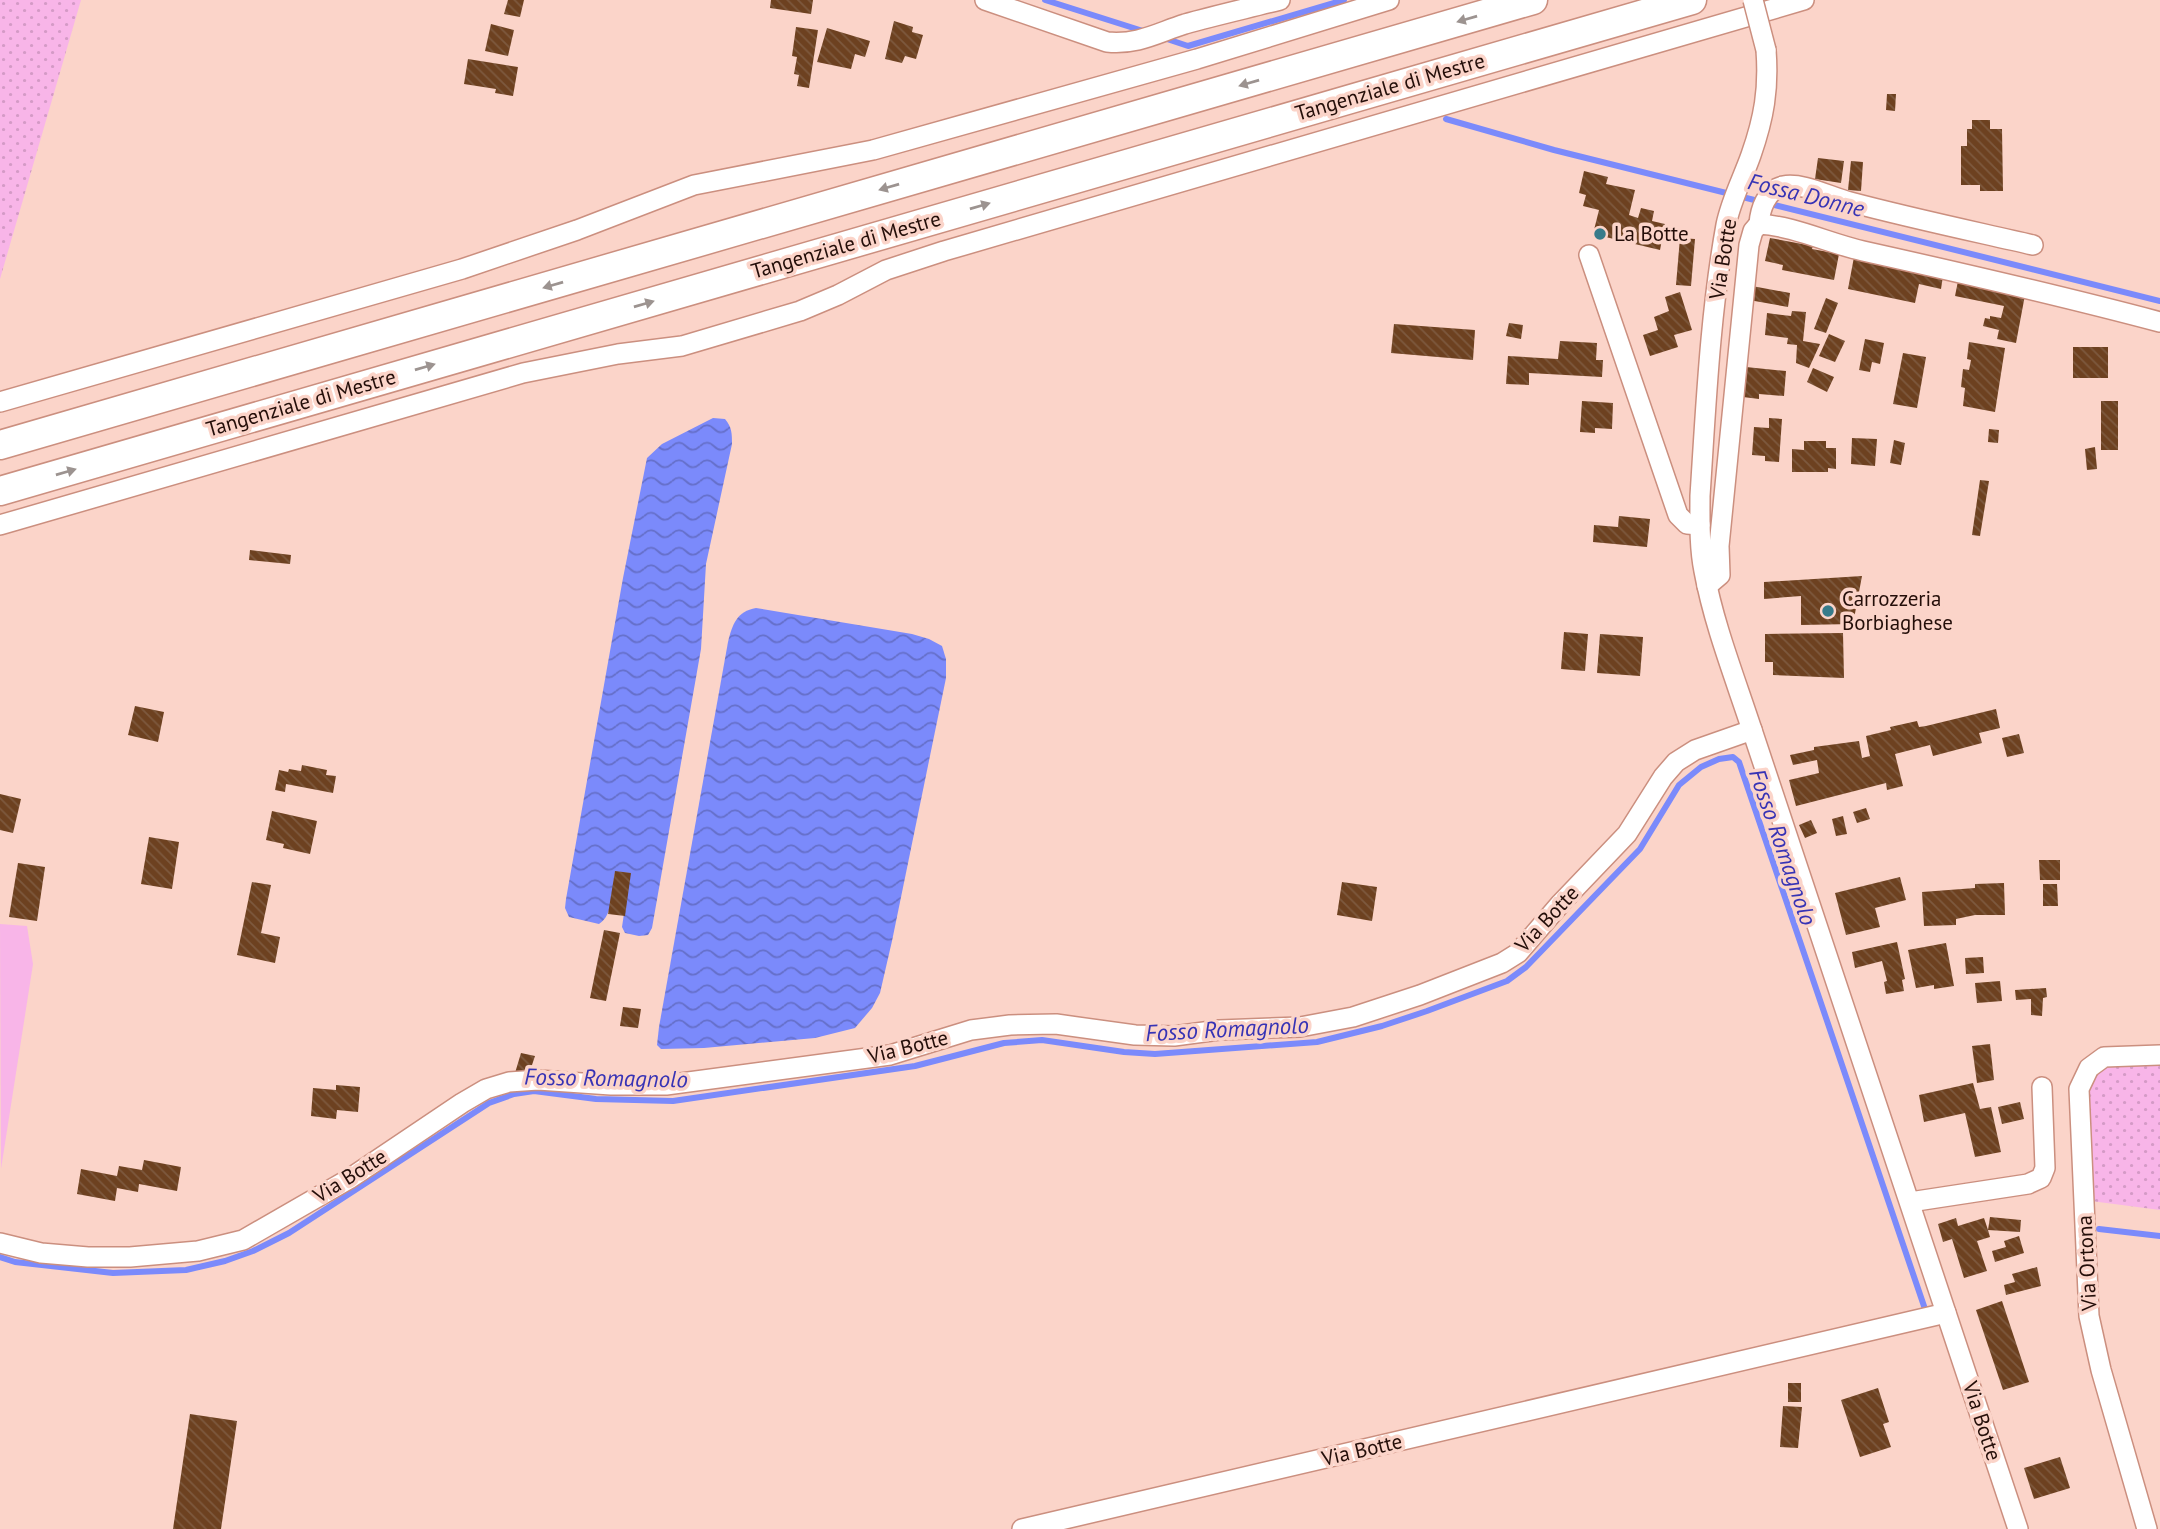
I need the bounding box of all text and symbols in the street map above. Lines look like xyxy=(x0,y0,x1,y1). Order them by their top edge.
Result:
one-way arrow xyxy=(1456,14,1478,25)
street label: Tangenziale di Mestre xyxy=(1292,47,1488,127)
one-way arrow xyxy=(1238,78,1259,88)
water label: Fossa Donne xyxy=(1745,166,1868,223)
one-way arrow xyxy=(878,182,900,193)
one-way arrow xyxy=(970,201,991,211)
street label: Tangenziale di Mestre xyxy=(748,205,944,285)
street label: Via Botte xyxy=(1703,216,1742,302)
place label: La Botte xyxy=(1614,220,1689,247)
marker: La Botte xyxy=(1592,226,1608,242)
one-way arrow xyxy=(542,280,563,290)
one-way arrow xyxy=(633,298,655,309)
one-way arrow xyxy=(415,362,436,372)
street label: Tangenziale di Mestre xyxy=(203,363,399,443)
one-way arrow xyxy=(55,466,76,476)
place label: Carrozzeria Borbiaghese xyxy=(1842,585,1953,636)
marker: Carrozzeria Borbiaghese xyxy=(1820,603,1836,619)
water label: Fosso Romagnolo xyxy=(1743,765,1824,929)
street label: Via Botte xyxy=(1508,880,1584,959)
water label: Fosso Romagnolo xyxy=(1144,1010,1309,1047)
street label: Via Botte xyxy=(864,1024,951,1070)
water label: Fosso Romagnolo xyxy=(524,1062,688,1093)
street label: Via Botte xyxy=(307,1142,392,1209)
street label: Via Ortona xyxy=(2071,1215,2103,1313)
street label: Via Botte xyxy=(1957,1377,2008,1464)
street label: Via Botte xyxy=(1318,1427,1405,1472)

